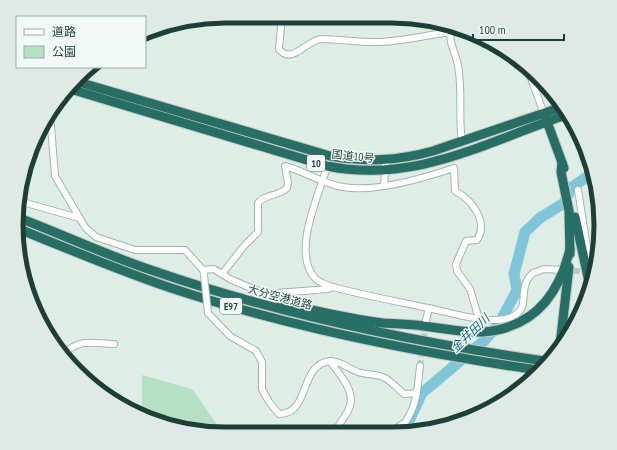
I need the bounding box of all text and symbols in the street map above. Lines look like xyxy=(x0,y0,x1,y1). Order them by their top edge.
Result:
legend xyxy=(16,16,146,68)
scale bar xyxy=(473,16,564,42)
text: 100 m xyxy=(479,22,506,37)
text: 道路 xyxy=(52,24,76,39)
text: 公園 xyxy=(52,44,76,59)
street label: 国道10号 xyxy=(331,147,375,165)
road number: 10 xyxy=(307,155,325,171)
street label: 大分空港道路 xyxy=(246,282,314,312)
road number: E97 xyxy=(220,298,242,314)
water label: 金井田川 xyxy=(448,310,494,355)

